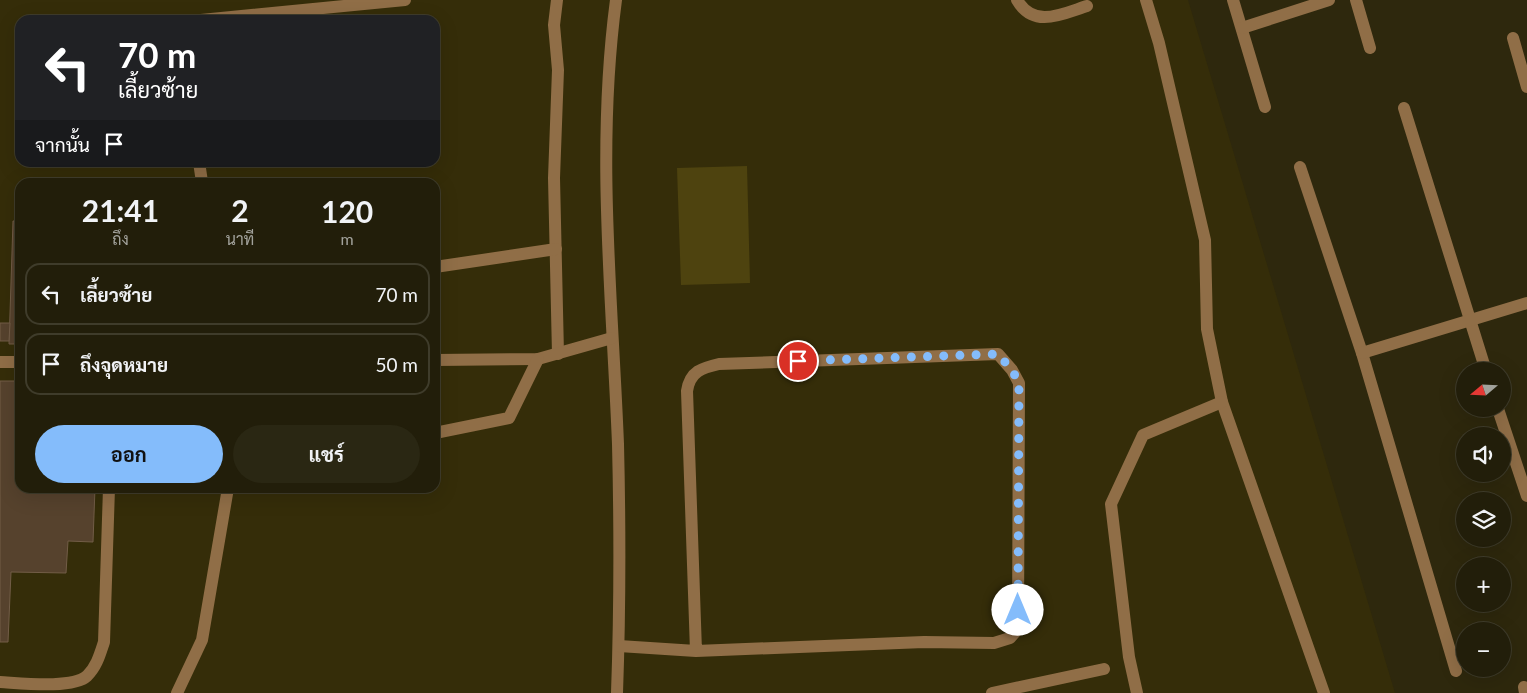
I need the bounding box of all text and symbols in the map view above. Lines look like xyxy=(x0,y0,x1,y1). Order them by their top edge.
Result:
text: 70 m xyxy=(118,33,196,75)
icon: left xyxy=(35,35,100,100)
text: เลี้ยวซ้าย xyxy=(118,76,198,103)
icon: arrive xyxy=(100,130,128,158)
text: จากนั้น xyxy=(35,133,90,156)
text: 21:41 xyxy=(82,192,159,228)
text: 2 xyxy=(231,192,249,228)
text: 120 xyxy=(321,193,373,229)
text: ถึง xyxy=(112,229,129,248)
text: นาที xyxy=(226,229,254,248)
text: m xyxy=(341,229,354,248)
icon: left xyxy=(37,280,65,308)
text: เลี้ยวซ้าย xyxy=(80,283,152,306)
text: 70 m xyxy=(375,283,418,306)
pin xyxy=(777,340,819,382)
icon: arrive xyxy=(784,347,812,375)
icon: arrive xyxy=(37,350,65,378)
text: ถึงจุดหมาย xyxy=(80,353,168,376)
text: 50 m xyxy=(375,353,418,376)
north arrow xyxy=(1456,362,1511,418)
map controls xyxy=(1456,362,1511,677)
button: ออก xyxy=(35,425,223,483)
button: แชร์ xyxy=(233,425,420,483)
button: sound xyxy=(1456,427,1511,482)
button: layers xyxy=(1456,492,1511,547)
button: + xyxy=(1456,557,1511,612)
position arrow xyxy=(991,583,1043,635)
button: − xyxy=(1456,622,1511,677)

